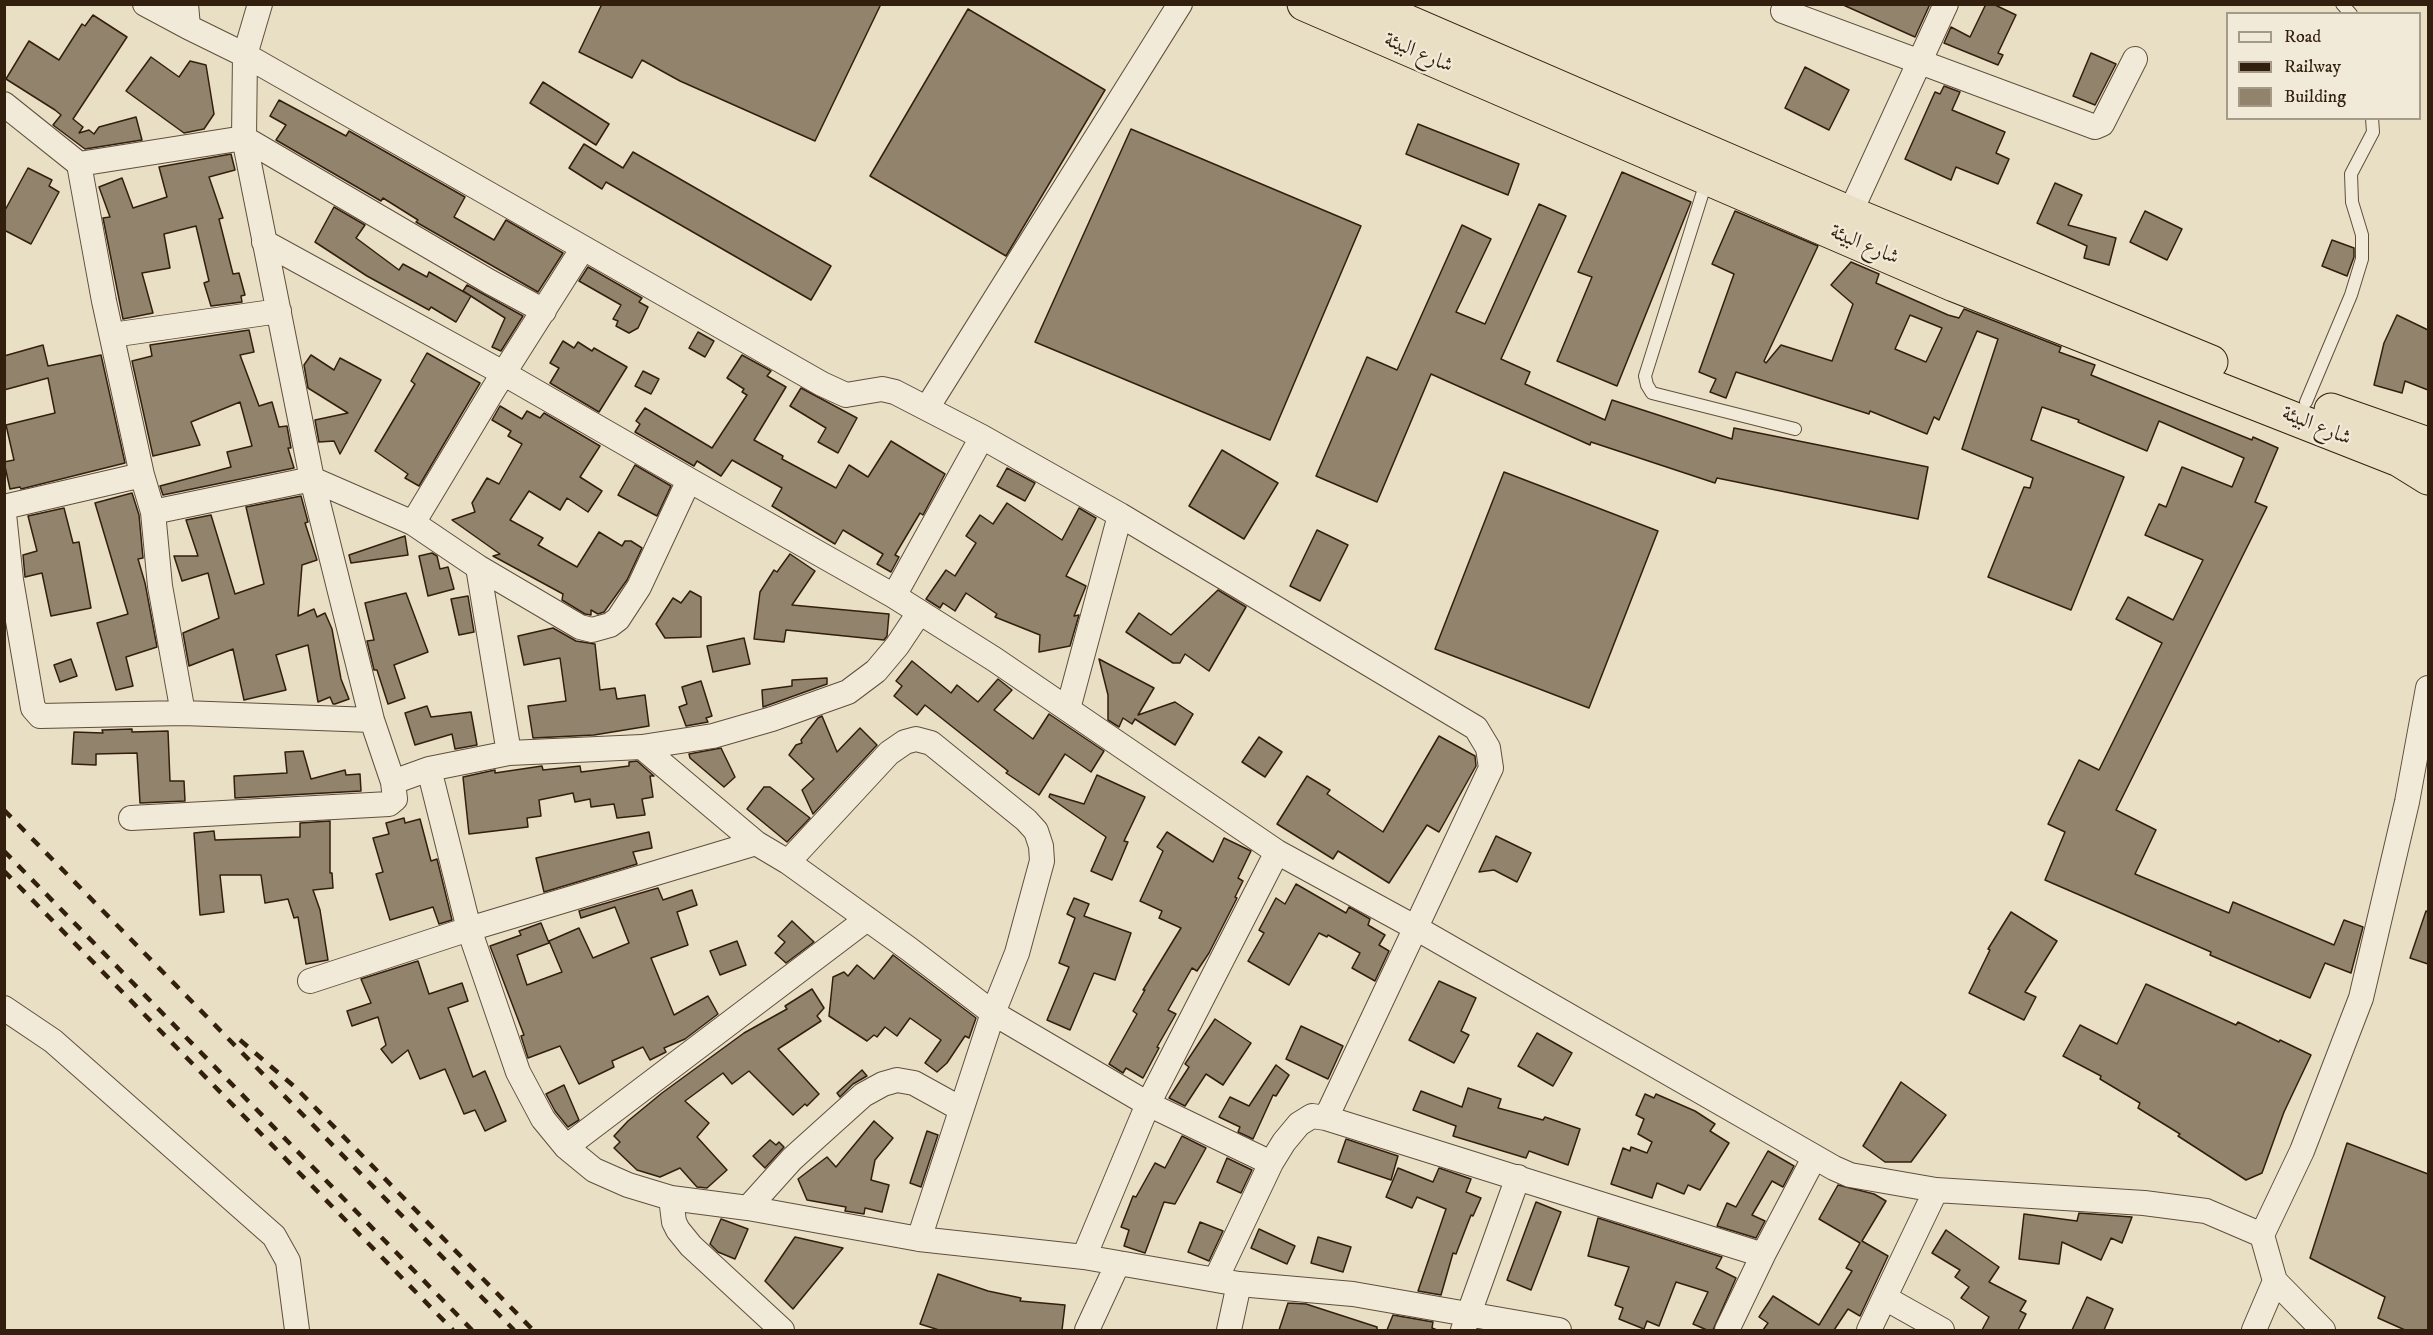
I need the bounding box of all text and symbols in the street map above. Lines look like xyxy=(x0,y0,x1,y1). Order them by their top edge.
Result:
legend xyxy=(2226,12,2421,120)
text: Road xyxy=(2284,26,2321,48)
street label: شارع البيئة xyxy=(1380,28,1456,80)
text: Railway xyxy=(2284,56,2341,78)
text: Building xyxy=(2284,86,2346,108)
street label: شارع البيئة xyxy=(1826,220,1902,272)
street label: شارع البيئة xyxy=(2278,402,2354,452)

